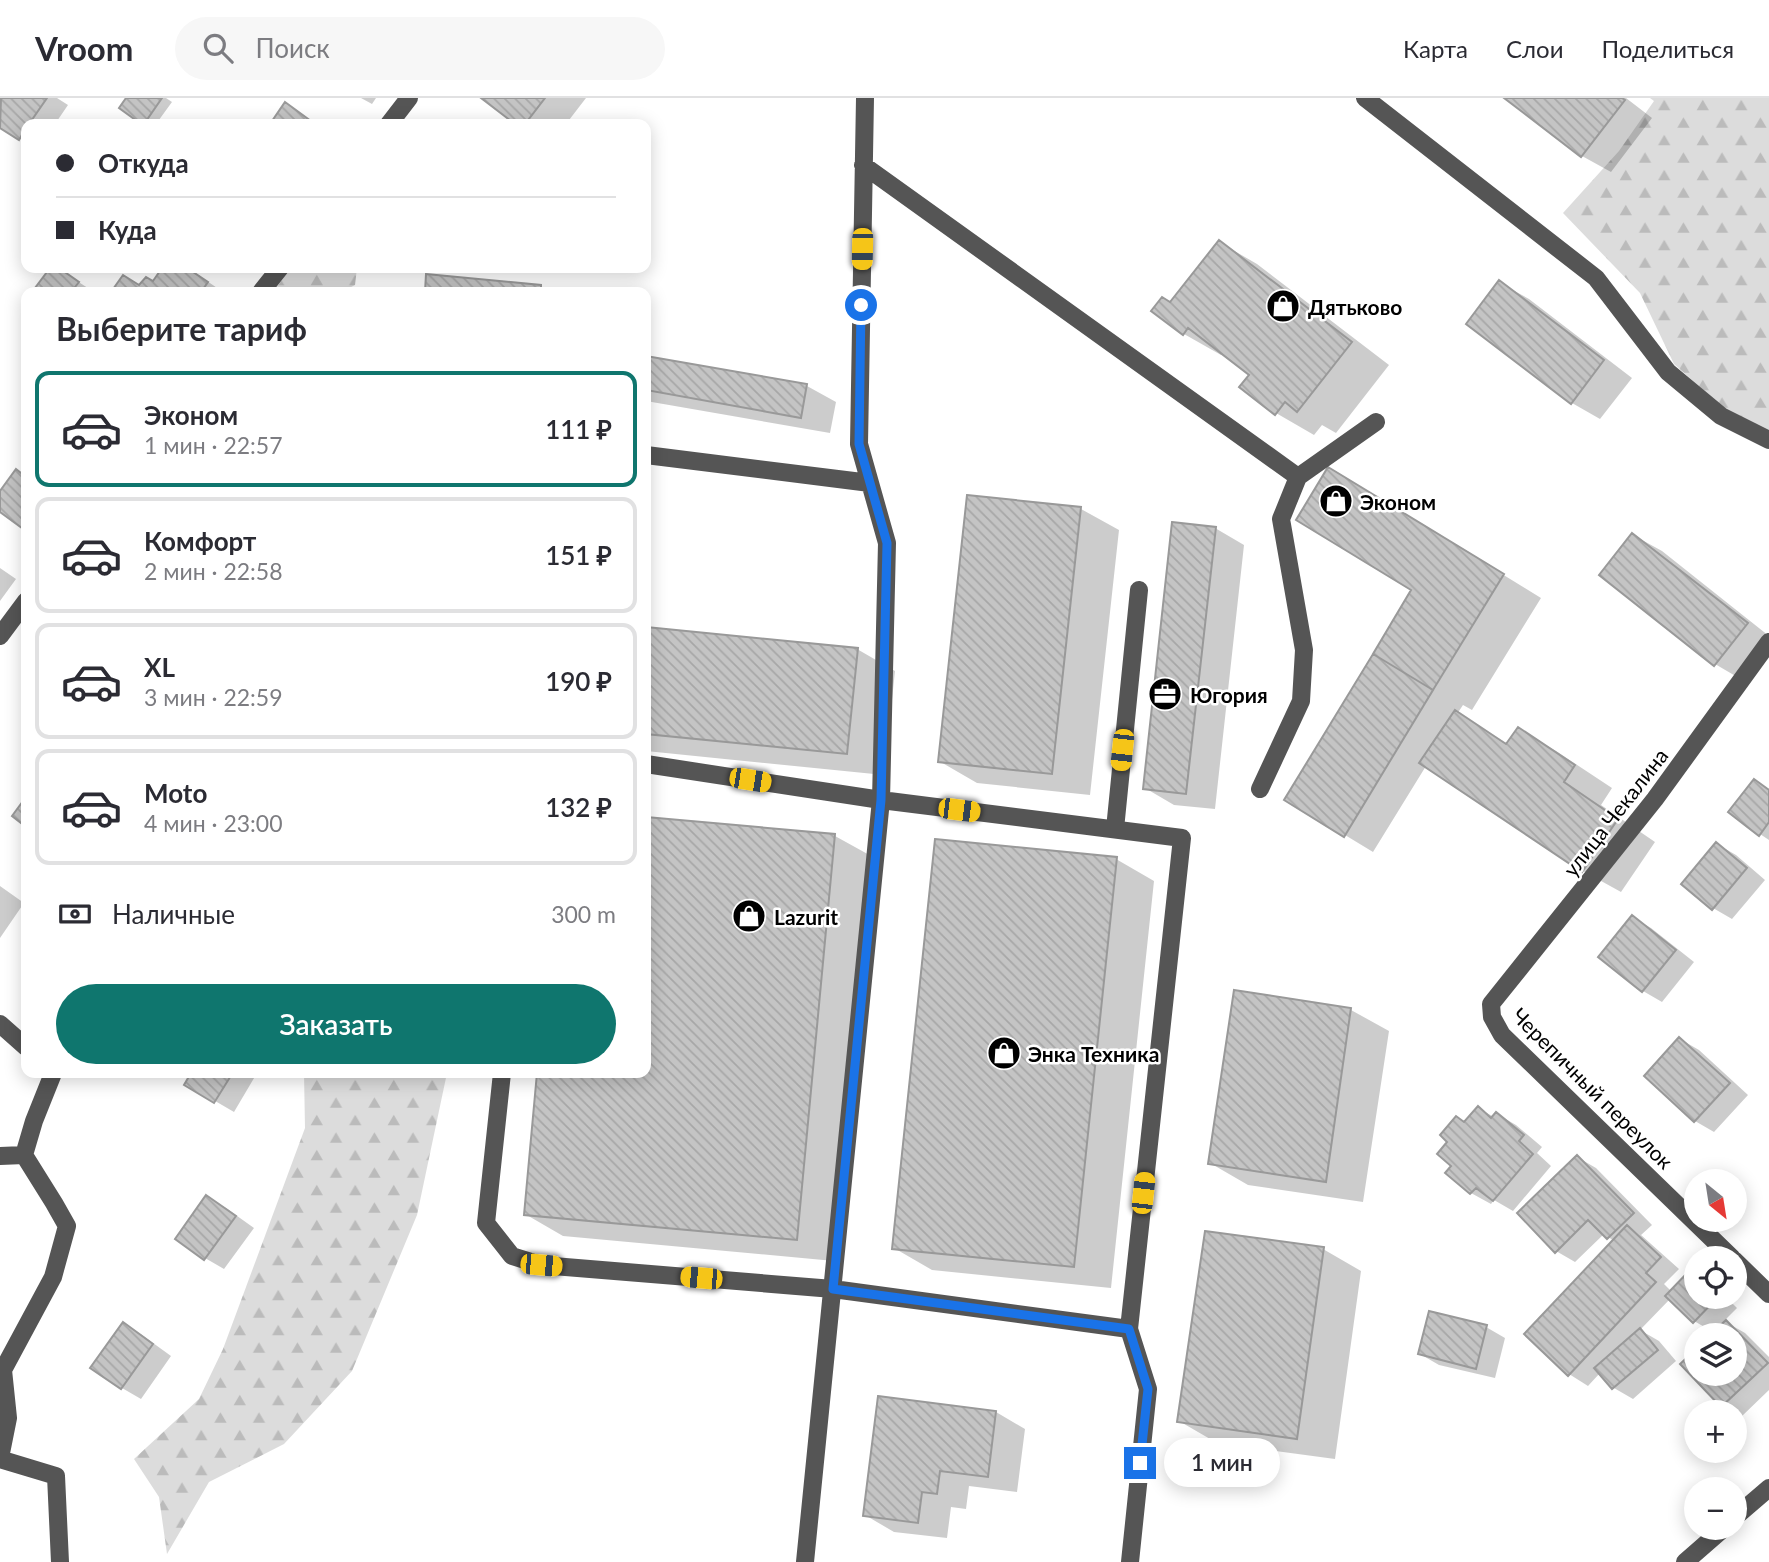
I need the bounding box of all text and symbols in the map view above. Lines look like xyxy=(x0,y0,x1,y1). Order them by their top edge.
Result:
search box xyxy=(175,17,665,80)
text: Vroom xyxy=(35,28,133,68)
icon: search xyxy=(199,29,237,67)
text: Поиск xyxy=(255,32,330,64)
text: Карта xyxy=(1403,34,1468,63)
text: Слои xyxy=(1506,34,1563,63)
text: Поделиться xyxy=(1601,34,1734,63)
text: Откуда xyxy=(98,147,189,179)
text: Куда xyxy=(98,214,157,246)
car xyxy=(852,228,873,270)
shop icon: Дятьково xyxy=(1264,287,1302,325)
route start xyxy=(845,289,877,321)
place label: Дятьково xyxy=(1308,294,1402,319)
text: Выберите тариф xyxy=(56,309,307,348)
icon: car xyxy=(60,398,123,461)
text: Эконом xyxy=(144,399,238,431)
text: 111 ₽ xyxy=(545,413,612,445)
text: 1 мин · 22:57 xyxy=(144,431,283,459)
shop icon: Эконом xyxy=(1317,482,1355,520)
place label: Эконом xyxy=(1360,489,1436,514)
icon: car xyxy=(60,524,123,587)
text: Комфорт xyxy=(144,525,256,557)
text: 151 ₽ xyxy=(545,539,612,571)
text: 2 мин · 22:58 xyxy=(144,557,283,585)
icon: car xyxy=(60,650,123,713)
text: XL xyxy=(144,651,175,683)
text: 190 ₽ xyxy=(545,665,612,697)
office icon: Югория xyxy=(1146,675,1184,713)
place label: Югория xyxy=(1190,682,1268,707)
text: 3 мин · 22:59 xyxy=(144,683,283,711)
car xyxy=(1110,728,1135,772)
street label: улица Чекалина xyxy=(1557,743,1673,881)
car xyxy=(728,766,773,794)
icon: car xyxy=(60,776,123,839)
text: Moto xyxy=(144,777,207,809)
text: 132 ₽ xyxy=(545,791,612,823)
car xyxy=(937,797,982,823)
text: 4 мин · 23:00 xyxy=(144,809,283,837)
icon: cash xyxy=(56,895,94,933)
shop icon: Lazurit xyxy=(730,897,768,935)
text: Наличные xyxy=(112,898,235,930)
text: 300 m xyxy=(551,900,616,928)
place label: Lazurit xyxy=(774,904,838,929)
button: Заказать xyxy=(56,984,616,1064)
street label: Черепичный переулок xyxy=(1507,1002,1679,1174)
shop icon: Энка Техника xyxy=(985,1034,1023,1072)
place label: Энка Техника xyxy=(1028,1041,1159,1066)
north arrow xyxy=(1684,1169,1746,1232)
map controls xyxy=(1684,1169,1747,1540)
car xyxy=(1131,1171,1156,1215)
button: locate xyxy=(1684,1246,1747,1309)
car xyxy=(520,1253,563,1277)
car xyxy=(680,1266,723,1290)
button: layers xyxy=(1684,1323,1747,1386)
button: + xyxy=(1684,1400,1747,1463)
callout: 1 мин xyxy=(1164,1438,1280,1488)
route end xyxy=(1124,1447,1156,1479)
text: 1 мин xyxy=(1191,1448,1253,1476)
button: − xyxy=(1684,1477,1747,1540)

